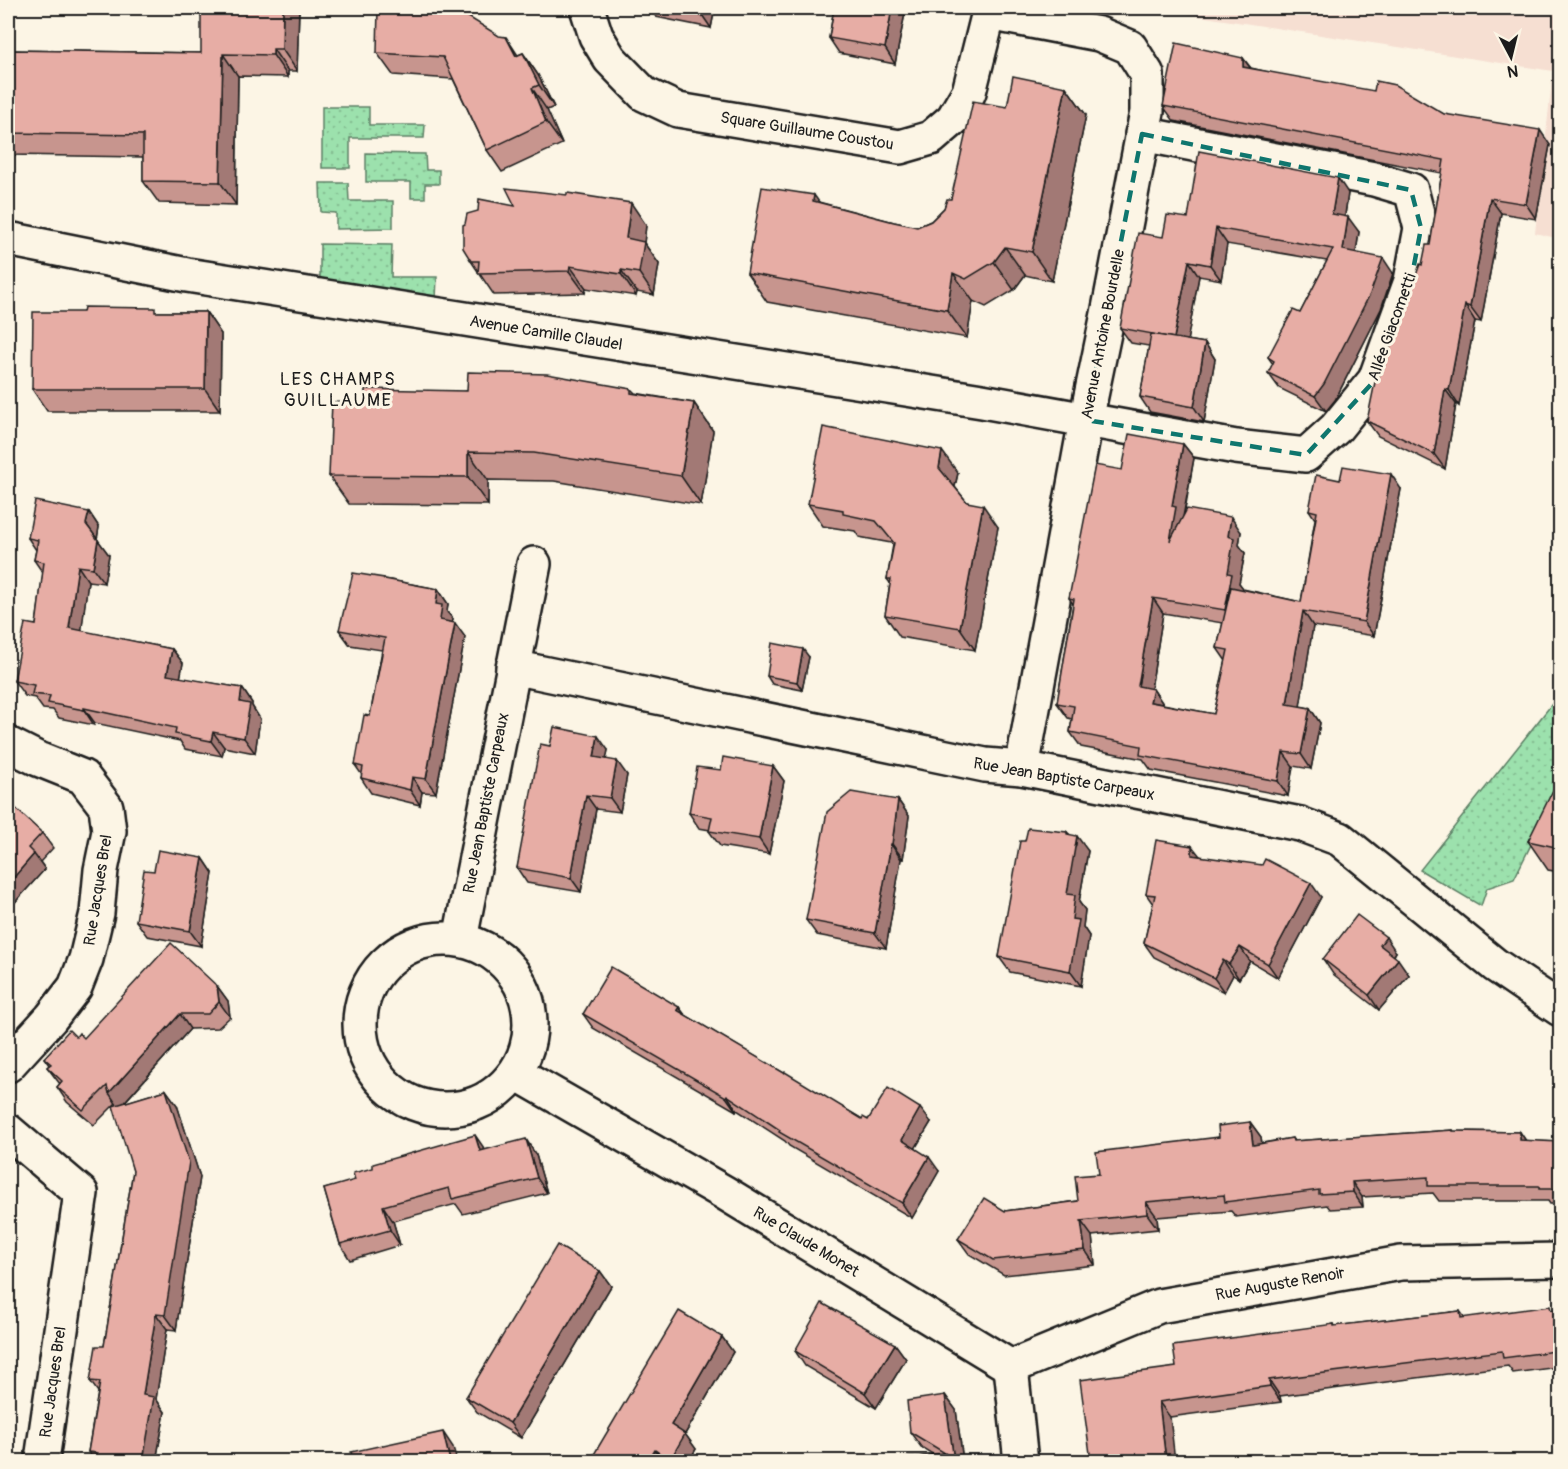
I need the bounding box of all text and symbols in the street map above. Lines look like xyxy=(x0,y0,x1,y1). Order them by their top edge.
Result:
north arrow xyxy=(1481,27,1541,87)
text: N xyxy=(1506,60,1519,82)
street label: Square Guillaume Coustou xyxy=(719,107,895,155)
street label: Avenue Antoine Bourdelle xyxy=(1077,247,1129,421)
street label: Allée Giacometti xyxy=(1363,270,1421,383)
street label: Avenue Camille Claudel xyxy=(468,311,624,355)
district label: LES CHAMPS GUILLAUME xyxy=(280,368,396,412)
street label: Rue Jean Baptiste Carpeaux xyxy=(459,711,513,895)
street label: Rue Jean Baptiste Carpeaux xyxy=(972,753,1156,805)
street label: Rue Jacques Brel xyxy=(79,833,117,947)
street label: Rue Claude Monet xyxy=(749,1202,863,1282)
street label: Rue Auguste Renoir xyxy=(1214,1263,1346,1305)
street label: Rue Jacques Brel xyxy=(35,1325,71,1439)

